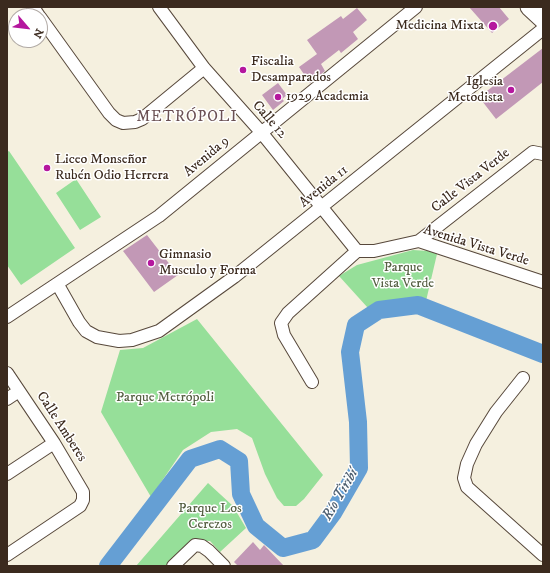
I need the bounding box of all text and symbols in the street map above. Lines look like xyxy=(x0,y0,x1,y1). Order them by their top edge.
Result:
north arrow xyxy=(8,8,48,48)
place label: Medicina Mixta xyxy=(395,18,484,34)
marker: Medicina Mixta xyxy=(487,20,499,32)
text: N xyxy=(29,26,46,40)
place label: Fiscalia Desamparados xyxy=(251,54,331,86)
marker: Fiscalia Desamparados xyxy=(238,65,248,75)
place label: Iglesia Metodista xyxy=(448,74,503,106)
marker: Iglesia Metodista xyxy=(506,85,516,95)
place label: 1929 Academia xyxy=(286,89,369,105)
marker: 1929 Academia xyxy=(273,92,283,102)
street label: Calle 12 xyxy=(248,98,290,142)
district label: METRÓPOLI xyxy=(136,109,238,127)
street label: Avenida 9 xyxy=(181,133,233,181)
street label: Calle Vista Verde xyxy=(428,145,514,217)
place label: Liceo Monseñor Rubén Odio Herrera xyxy=(55,152,169,184)
street label: Avenida 11 xyxy=(296,162,352,212)
marker: Liceo Monseñor Rubén Odio Herrera xyxy=(42,163,52,173)
street label: Avenida Vista Verde xyxy=(421,222,531,270)
place label: Gimnasio Musculo y Forma xyxy=(159,247,256,280)
marker: Gimnasio Musculo y Forma xyxy=(146,258,156,268)
park label: Parque Vista Verde xyxy=(372,260,434,292)
street label: Calle Amberes xyxy=(32,389,90,465)
park label: Parque Metrópoli xyxy=(116,390,214,406)
water label: Río Tiribí xyxy=(319,466,363,524)
park label: Parque Los Cerezos xyxy=(178,501,242,534)

